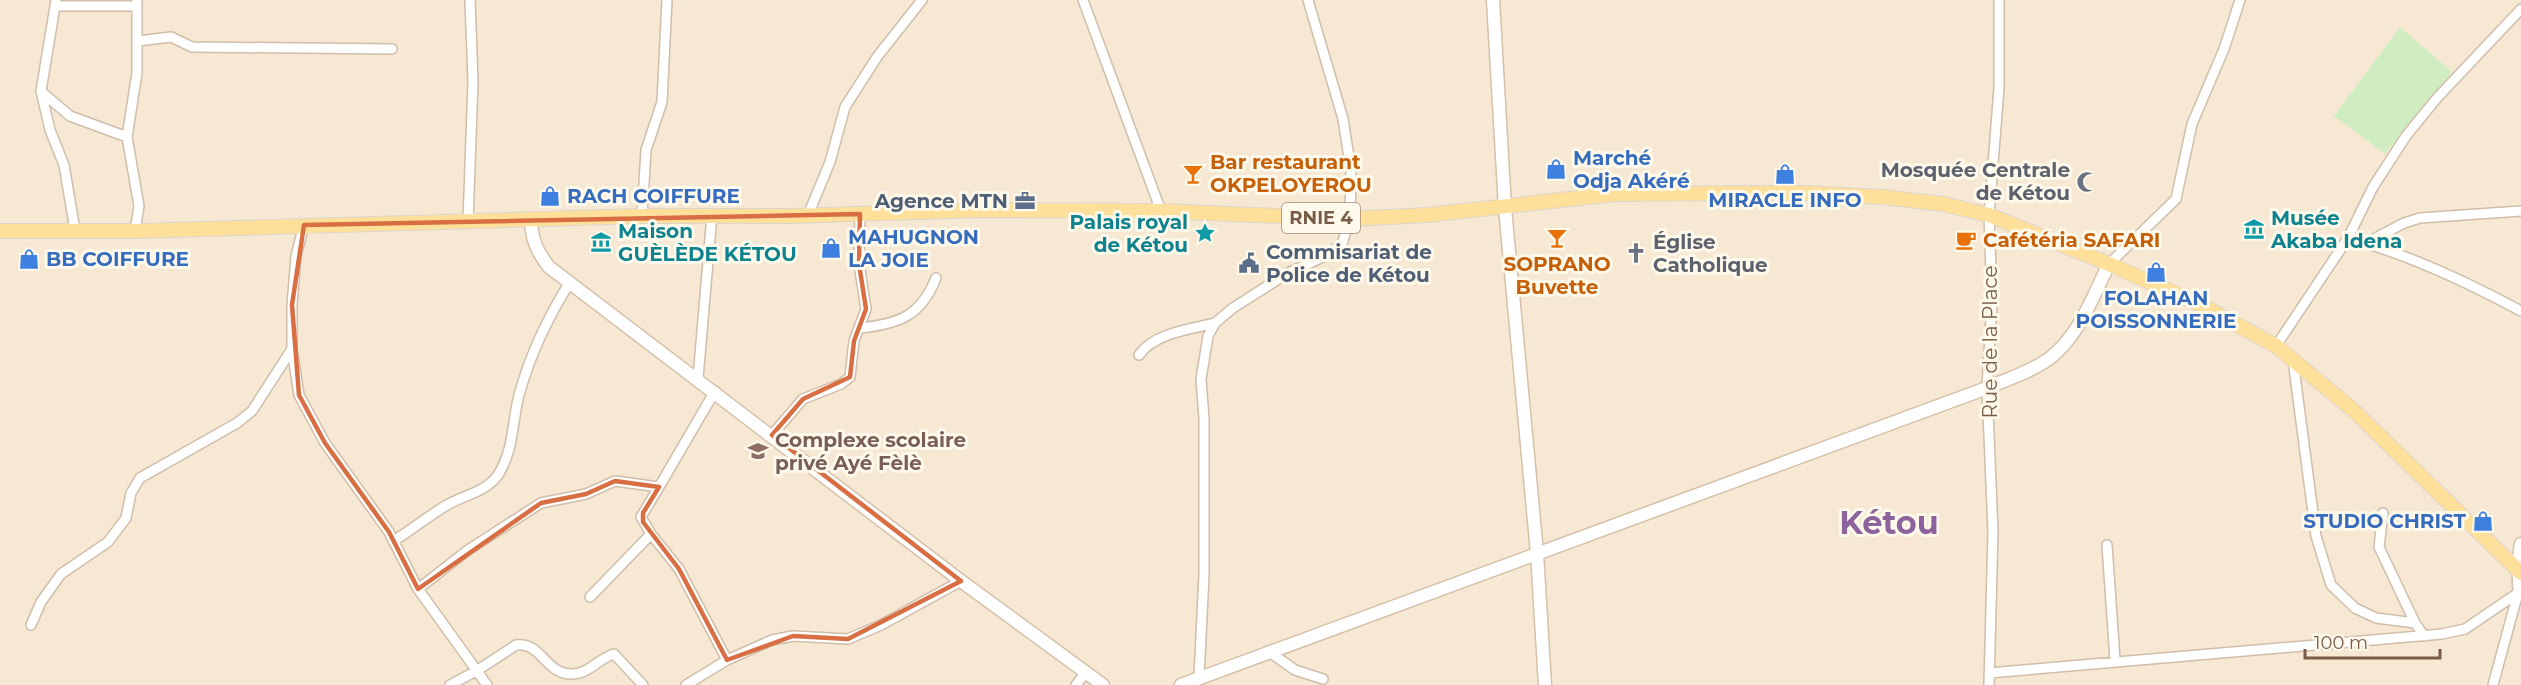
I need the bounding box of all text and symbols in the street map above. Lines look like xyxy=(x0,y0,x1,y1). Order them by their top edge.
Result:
place label: Marché Odja Akéré xyxy=(1573,146,1690,193)
place label: Bar restaurant OKPELOYEROU xyxy=(1210,150,1372,197)
shop icon: Marché Odja Akéré xyxy=(1544,157,1568,181)
place label: Mosquée Centrale de Kétou xyxy=(1881,158,2070,205)
bar icon: Bar restaurant OKPELOYEROU xyxy=(1181,162,1205,186)
shop icon: MIRACLE INFO xyxy=(1773,162,1797,186)
mosque icon: Mosquée Centrale de Kétou xyxy=(2075,170,2099,194)
shop icon: RACH COIFFURE xyxy=(538,184,562,208)
place label: RACH COIFFURE xyxy=(567,184,740,208)
place label: MIRACLE INFO xyxy=(1708,188,1862,212)
place label: Agence MTN xyxy=(874,189,1008,213)
office icon: Agence MTN xyxy=(1013,189,1037,213)
road number: RNIE 4 xyxy=(1282,203,1360,233)
place label: Musée Akaba Idena xyxy=(2270,206,2402,253)
place label: Palais royal de Kétou xyxy=(1070,210,1188,257)
museum icon: Musée Akaba Idena xyxy=(2242,217,2266,241)
place label: Maison GUÈLÈDE KÉTOU xyxy=(618,219,797,266)
place icon: Palais royal de Kétou xyxy=(1193,221,1217,245)
place label: MAHUGNON LA JOIE xyxy=(848,225,979,272)
bar icon: SOPRANO Buvette xyxy=(1545,226,1569,250)
cafe icon: Cafétéria SAFARI xyxy=(1954,228,1978,252)
place label: Cafétéria SAFARI xyxy=(1983,228,2160,252)
museum icon: Maison GUÈLÈDE KÉTOU xyxy=(589,230,613,254)
place label: Église Catholique xyxy=(1653,230,1768,277)
shop icon: MAHUGNON LA JOIE xyxy=(819,236,843,260)
place label: Commisariat de Police de Kétou xyxy=(1266,240,1432,287)
church icon: Église Catholique xyxy=(1624,241,1648,265)
shop icon: BB COIFFURE xyxy=(17,247,41,271)
place label: BB COIFFURE xyxy=(46,247,189,271)
public building icon: Commisariat de Police de Kétou xyxy=(1237,251,1261,275)
place label: SOPRANO Buvette xyxy=(1503,252,1611,299)
shop icon: FOLAHAN POISSONNERIE xyxy=(2144,260,2168,284)
street label: Rue de la Place xyxy=(1978,265,2002,419)
place label: FOLAHAN POISSONNERIE xyxy=(2076,286,2236,333)
place label: Complexe scolaire privé Ayé Fèlè xyxy=(775,428,966,475)
school or university icon: Complexe scolaire privé Ayé Fèlè xyxy=(746,439,770,463)
district label: Kétou xyxy=(1839,503,1939,542)
place label: STUDIO CHRIST xyxy=(2303,509,2467,533)
shop icon: STUDIO CHRIST xyxy=(2471,509,2495,533)
scale bar xyxy=(2305,622,2440,660)
text: 100 m xyxy=(2314,632,2368,654)

